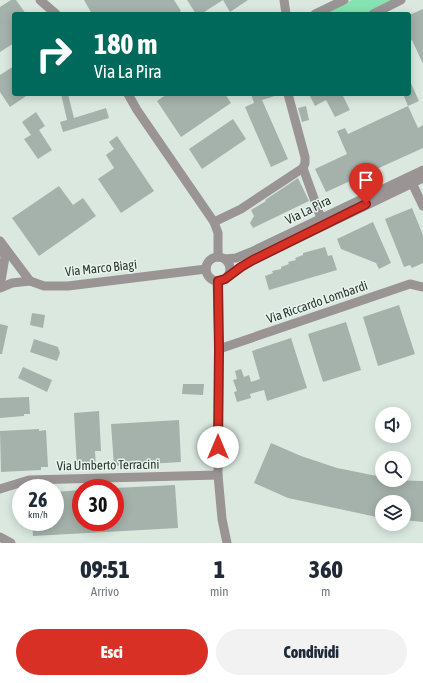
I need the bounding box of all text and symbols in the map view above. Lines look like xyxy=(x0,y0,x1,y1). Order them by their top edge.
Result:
icon: right xyxy=(28,28,80,80)
text: 180 m xyxy=(94,28,157,60)
text: Via La Pira xyxy=(94,61,162,82)
pin xyxy=(349,163,383,204)
icon: arrive xyxy=(355,169,377,191)
street label: Via La Pira xyxy=(283,193,333,227)
street label: Via Marco Biagi xyxy=(64,257,138,279)
street label: Via Riccardo Lombardi xyxy=(264,278,370,326)
map controls xyxy=(375,407,411,531)
button: sound xyxy=(375,407,411,443)
position arrow xyxy=(197,426,239,468)
button: search xyxy=(375,451,411,487)
street label: Via Umberto Terracini xyxy=(56,457,160,473)
speed limit sign: 30 xyxy=(72,479,124,531)
text: 26 xyxy=(29,488,47,511)
button: layers xyxy=(375,495,411,531)
text: km/h xyxy=(28,509,48,520)
text: 09:51 xyxy=(80,556,130,583)
text: 1 xyxy=(214,556,225,583)
text: 360 xyxy=(309,556,343,583)
text: Arrivo xyxy=(91,584,119,599)
text: min xyxy=(210,584,229,599)
text: m xyxy=(321,584,330,599)
button: Esci xyxy=(16,629,208,675)
button: Condividi xyxy=(216,629,407,675)

